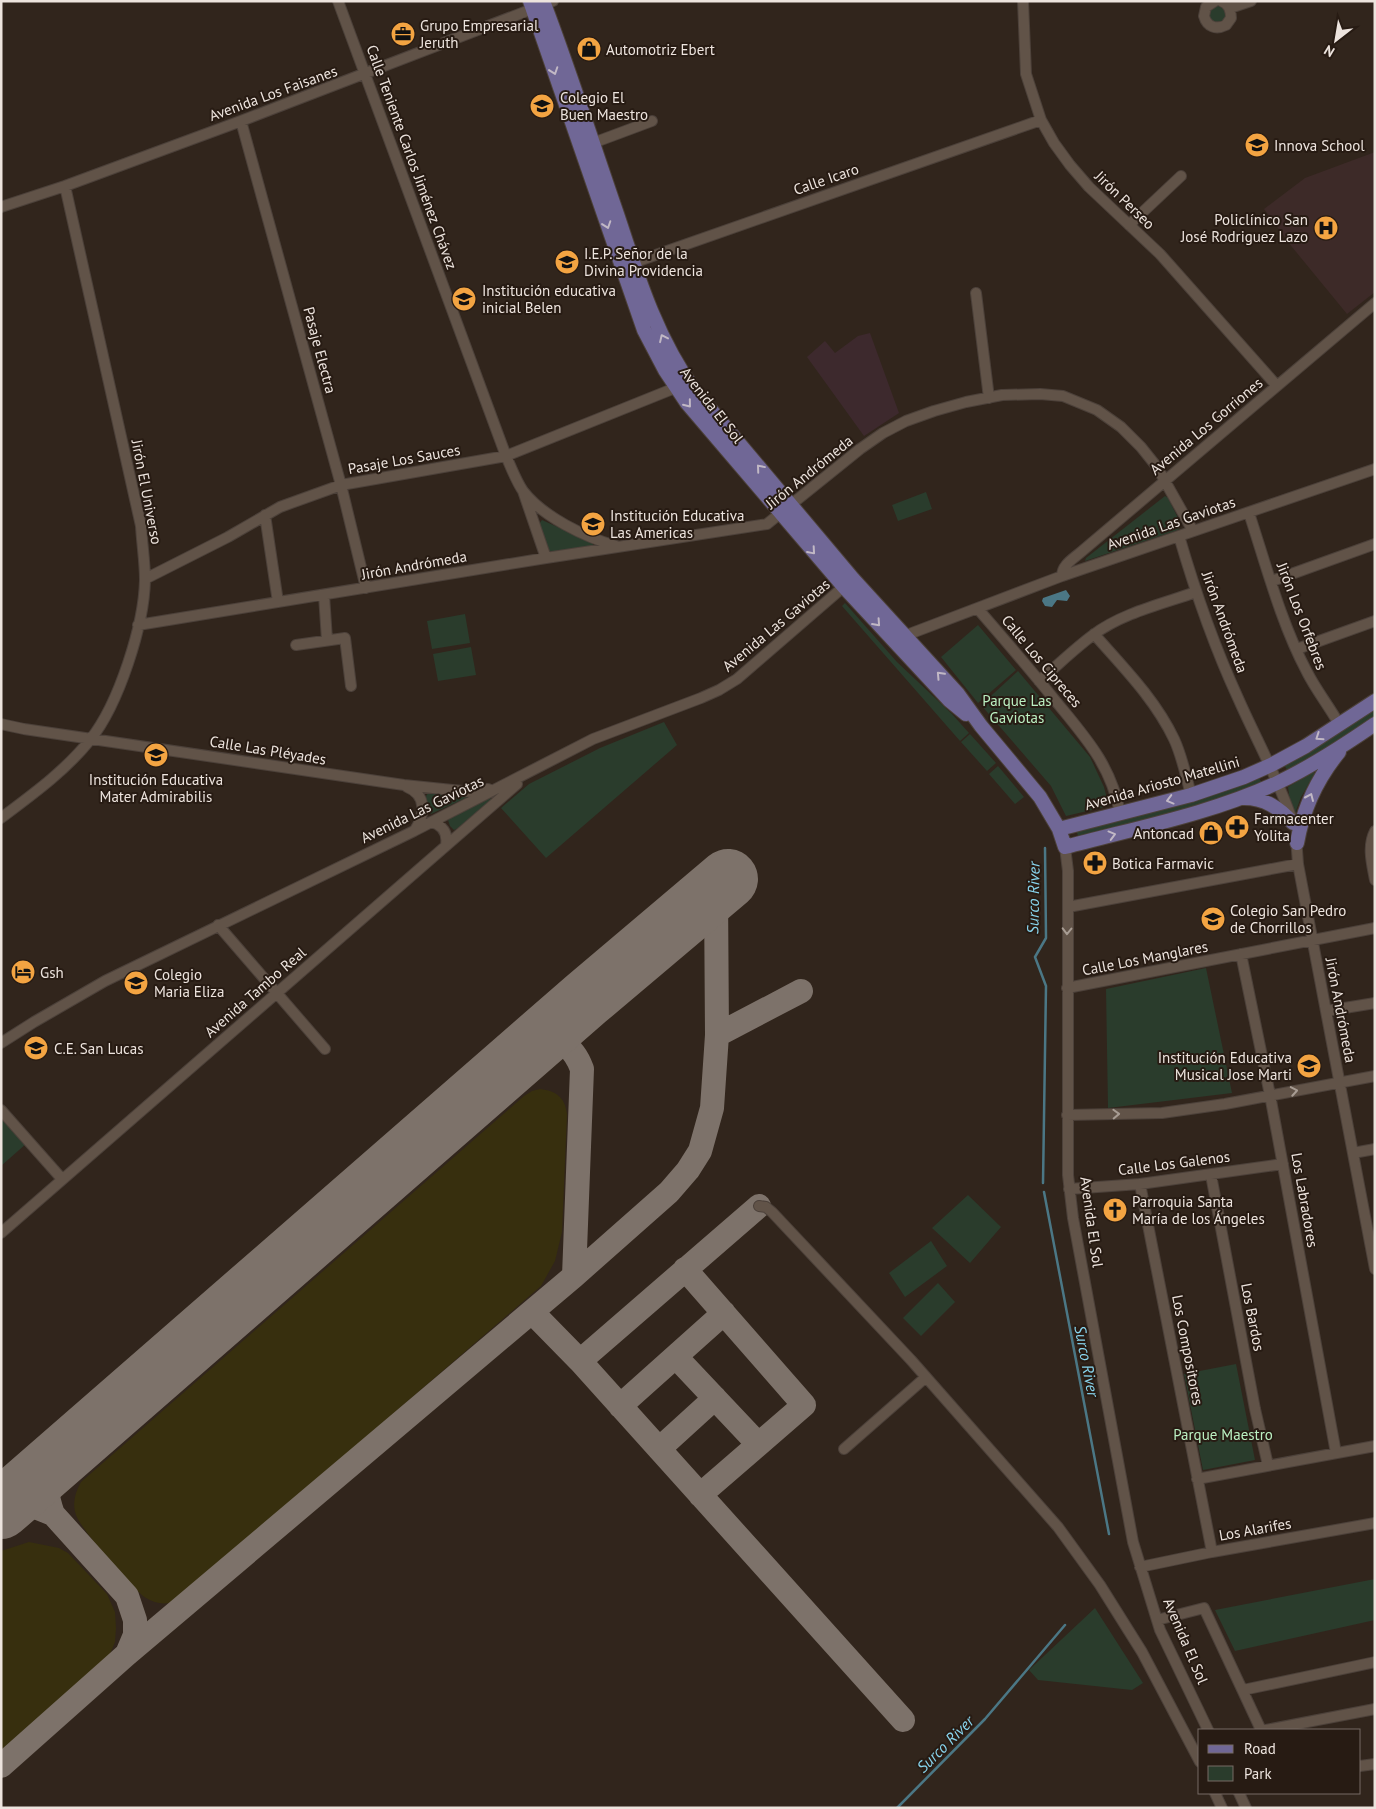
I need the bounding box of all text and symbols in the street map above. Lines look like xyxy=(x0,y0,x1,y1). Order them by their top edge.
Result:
north arrow xyxy=(1311,15,1361,65)
place label: Grupo Empresarial Jeruth xyxy=(419,16,539,52)
office icon: Grupo Empresarial Jeruth xyxy=(390,21,416,47)
shop icon: Automotriz Ebert xyxy=(576,36,602,62)
place label: Automotriz Ebert xyxy=(606,40,715,59)
text: N xyxy=(1321,41,1338,61)
street label: Calle Teniente Carlos Jiménez Chávez xyxy=(362,42,462,272)
street label: Avenida Los Faisanes xyxy=(206,61,340,125)
one-way arrow xyxy=(548,66,558,75)
place label: Colegio El Buen Maestro xyxy=(560,88,648,124)
school or university icon: Colegio El Buen Maestro xyxy=(529,93,555,119)
school or university icon: Innova School xyxy=(1244,132,1270,158)
place label: Innova School xyxy=(1274,136,1365,155)
street label: Calle Icaro xyxy=(791,159,861,199)
street label: Jirón Perseo xyxy=(1090,166,1159,233)
place label: Policlínico San José Rodriguez Lazo xyxy=(1180,210,1308,246)
hospital icon: Policlínico San José Rodriguez Lazo xyxy=(1313,215,1339,241)
one-way arrow xyxy=(601,220,611,228)
place label: I.E.P. Señor de la Divina Providencia xyxy=(584,244,703,280)
school or university icon: I.E.P. Señor de la Divina Providencia xyxy=(554,249,580,275)
place label: Institución educativa inicial Belen xyxy=(482,281,616,317)
school or university icon: Institución educativa inicial Belen xyxy=(451,286,477,312)
street label: Pasaje Electra xyxy=(299,305,341,395)
one-way arrow xyxy=(659,334,669,343)
street label: Avenida El Sol xyxy=(676,363,748,447)
street label: Avenida Los Gorriones xyxy=(1146,373,1266,479)
one-way arrow xyxy=(682,398,691,407)
street label: Jirón Andrómeda xyxy=(761,431,856,514)
street label: Jirón El Universo xyxy=(127,437,166,546)
street label: Pasaje Los Sauces xyxy=(346,440,462,478)
one-way arrow xyxy=(757,465,765,474)
street label: Avenida Las Gaviotas xyxy=(1104,492,1238,554)
place label: Institución Educativa Las Americas xyxy=(610,506,744,542)
school or university icon: Institución Educativa Las Americas xyxy=(580,511,606,537)
one-way arrow xyxy=(807,545,816,554)
street label: Jirón Andrómeda xyxy=(359,546,468,584)
street label: Jirón Los Orfebres xyxy=(1272,559,1331,672)
street label: Jirón Andrómeda xyxy=(1197,568,1252,675)
street label: Avenida Las Gaviotas xyxy=(718,574,834,676)
street label: Calle Los Cipreces xyxy=(998,611,1086,711)
one-way arrow xyxy=(871,618,880,627)
one-way arrow xyxy=(936,671,945,680)
park label: Parque Las Gaviotas xyxy=(982,691,1052,727)
street label: Calle Las Pléyades xyxy=(208,731,328,769)
one-way arrow xyxy=(1315,731,1325,740)
school or university icon: Institución Educativa Mater Admirabilis xyxy=(143,742,169,768)
street label: Avenida Ariosto Matellini xyxy=(1082,752,1242,814)
place label: Institución Educativa Mater Admirabilis xyxy=(89,770,223,806)
street label: Avenida Las Gaviotas xyxy=(357,771,487,847)
one-way arrow xyxy=(1304,793,1315,802)
one-way arrow xyxy=(1166,794,1175,805)
place label: Farmacenter Yolita xyxy=(1254,809,1334,845)
pharmacy icon: Farmacenter Yolita xyxy=(1224,814,1250,840)
shop icon: Antoncad xyxy=(1198,820,1224,846)
place label: Antoncad xyxy=(1134,824,1194,843)
one-way arrow xyxy=(1107,830,1116,840)
pharmacy icon: Botica Farmavic xyxy=(1082,850,1108,876)
place label: Botica Farmavic xyxy=(1112,854,1214,873)
water label: Surco River xyxy=(1022,860,1044,934)
place label: Colegio San Pedro de Chorrillos xyxy=(1230,901,1346,937)
school or university icon: Colegio San Pedro de Chorrillos xyxy=(1200,906,1226,932)
one-way arrow xyxy=(1062,928,1072,935)
street label: Calle Los Manglares xyxy=(1080,936,1210,980)
street label: Avenida Tambo Real xyxy=(200,942,310,1041)
street label: Jirón Andrómeda xyxy=(1321,955,1361,1064)
hotel icon: Gsh xyxy=(10,959,36,985)
place label: Gsh xyxy=(40,963,64,982)
place label: Colegio Maria Eliza xyxy=(154,965,224,1001)
school or university icon: Colegio Maria Eliza xyxy=(123,970,149,996)
school or university icon: C.E. San Lucas xyxy=(23,1035,49,1061)
place label: C.E. San Lucas xyxy=(54,1039,144,1058)
place label: Institución Educativa Musical Jose Marti xyxy=(1158,1048,1292,1084)
school or university icon: Institución Educativa Musical Jose Marti xyxy=(1296,1053,1322,1079)
one-way arrow xyxy=(1290,1086,1299,1096)
one-way arrow xyxy=(1112,1109,1120,1119)
street label: Calle Los Galenos xyxy=(1117,1147,1231,1179)
street label: Los Labradores xyxy=(1287,1151,1323,1249)
street label: Avenida El Sol xyxy=(1076,1175,1108,1269)
place label: Parroquia Santa María de los Ángeles xyxy=(1132,1192,1265,1228)
church icon: Parroquia Santa María de los Ángeles xyxy=(1102,1197,1128,1223)
street label: Los Bardos xyxy=(1237,1281,1269,1353)
street label: Los Compositores xyxy=(1168,1293,1208,1407)
water label: Surco River xyxy=(1070,1324,1104,1400)
park label: Parque Maestro xyxy=(1173,1425,1273,1444)
street label: Los Alarifes xyxy=(1217,1513,1293,1545)
street label: Avenida El Sol xyxy=(1159,1595,1213,1687)
water label: Surco River xyxy=(912,1710,979,1777)
legend xyxy=(1198,1729,1361,1794)
text: Road xyxy=(1244,1739,1276,1758)
text: Park xyxy=(1244,1764,1272,1783)

